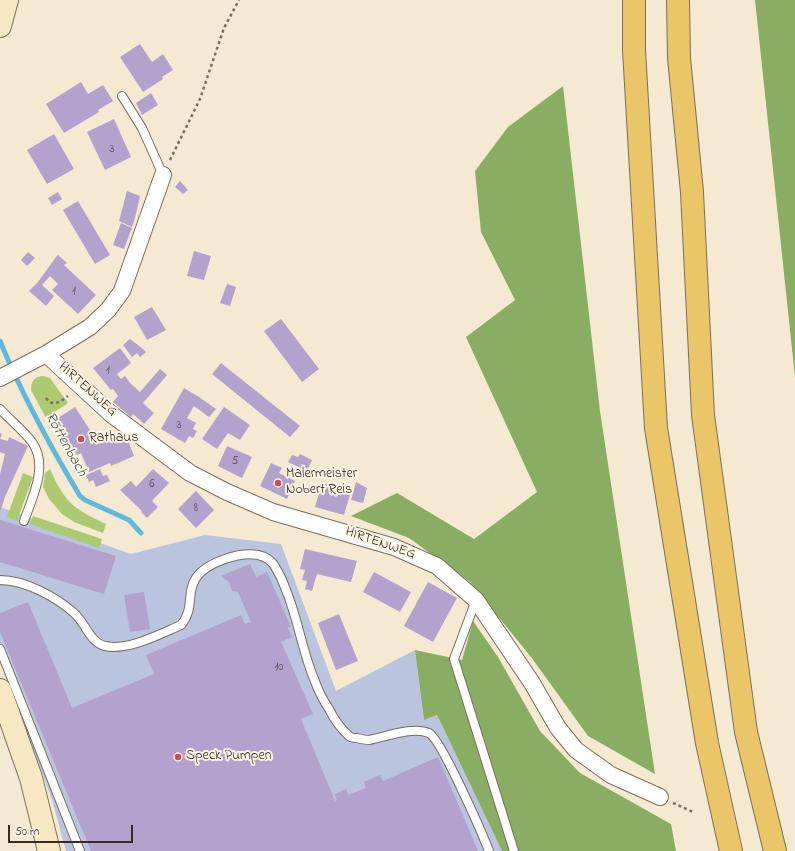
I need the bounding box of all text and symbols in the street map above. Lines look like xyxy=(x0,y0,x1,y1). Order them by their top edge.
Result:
house number: 3 xyxy=(110,143,114,157)
house number: 1 xyxy=(72,285,76,299)
street label: HIRTENWEG xyxy=(54,359,120,421)
house number: 1 xyxy=(106,364,110,378)
water label: Röttenbach xyxy=(40,410,90,480)
house number: 3 xyxy=(177,419,181,433)
place label: Rathaus xyxy=(89,431,138,447)
marker: Rathaus xyxy=(76,434,86,444)
house number: 5 xyxy=(232,455,238,469)
place label: Malermeister Nobert Reis xyxy=(286,467,357,500)
house number: 6 xyxy=(149,478,155,492)
marker: Malermeister Nobert Reis xyxy=(273,478,283,488)
house number: 8 xyxy=(194,502,198,516)
street label: HIRTENWEG xyxy=(343,524,417,564)
house number: 10 xyxy=(275,661,283,675)
place label: Speck Pumpen xyxy=(186,749,272,765)
marker: Speck Pumpen xyxy=(173,752,183,762)
scale bar xyxy=(10,817,135,843)
text: 50 m xyxy=(15,823,39,841)

